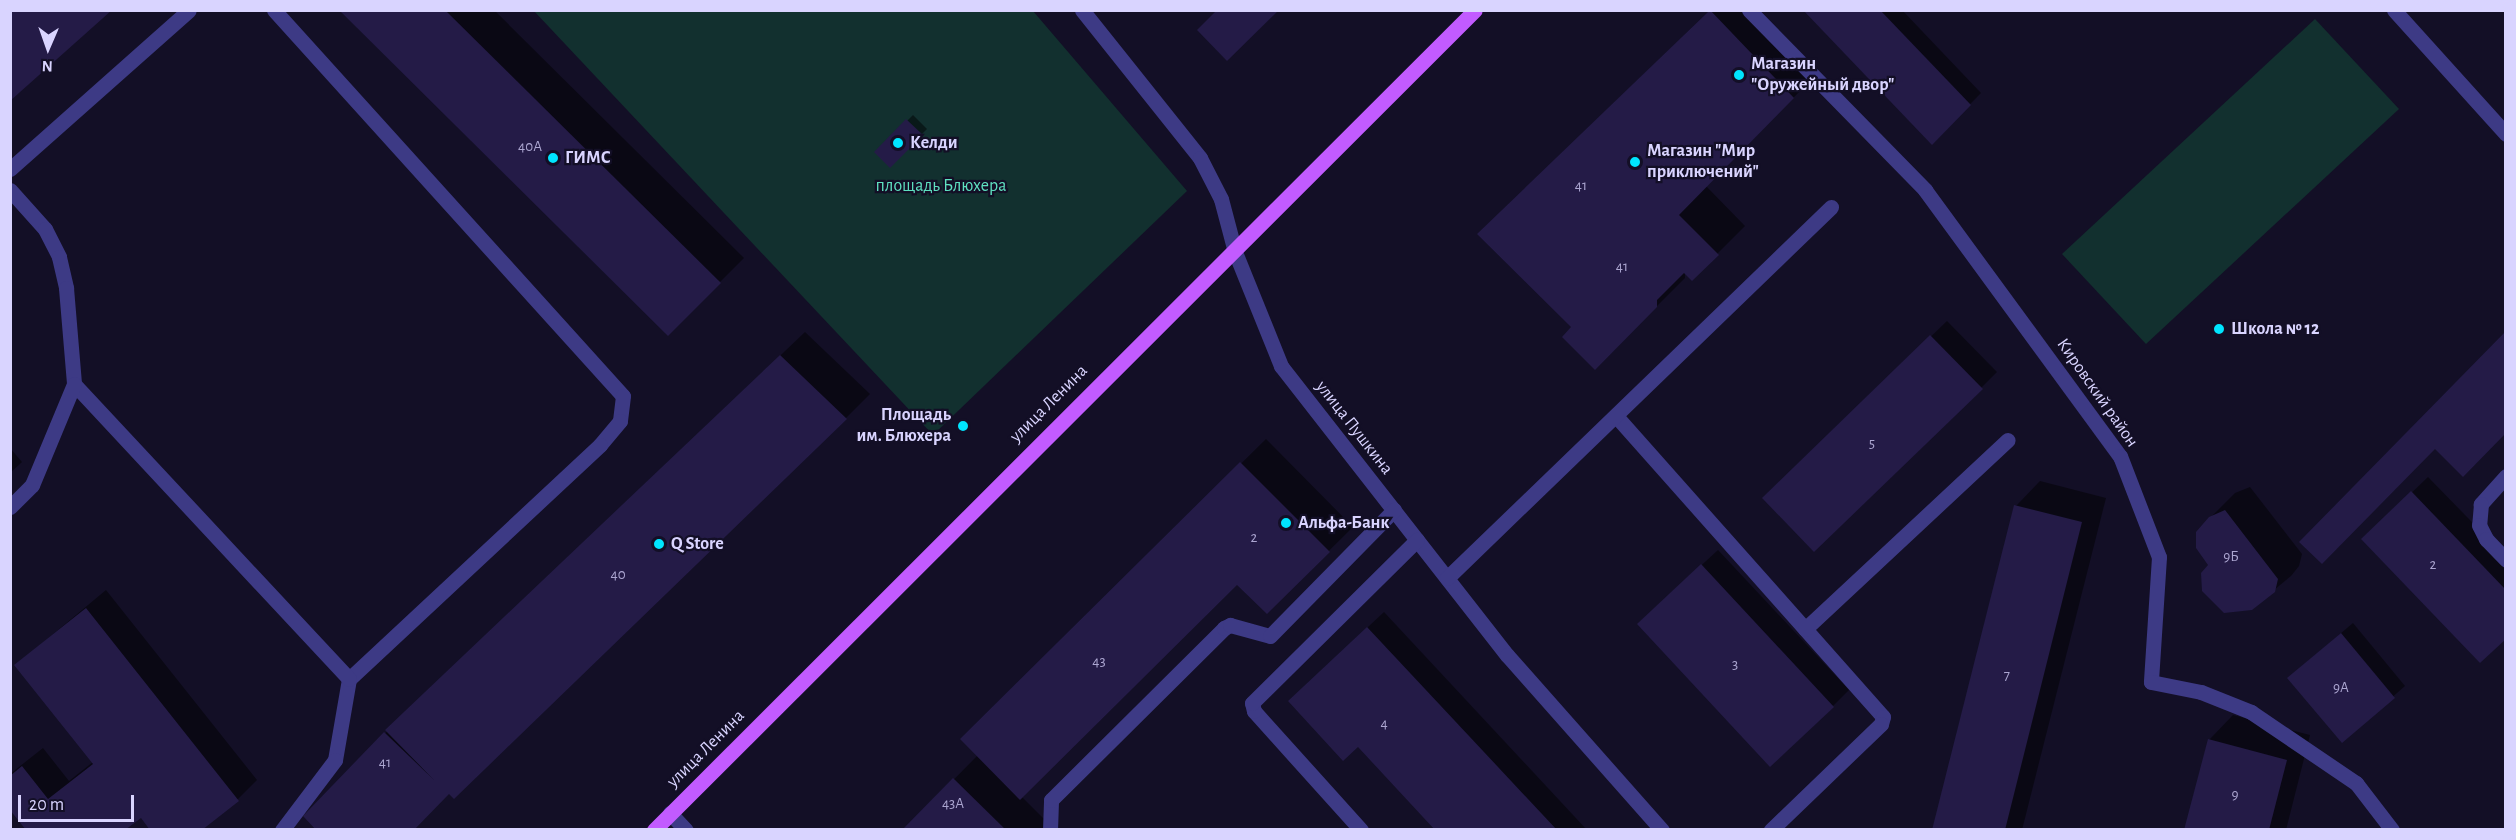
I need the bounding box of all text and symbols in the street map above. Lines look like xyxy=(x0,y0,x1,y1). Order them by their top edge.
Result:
north arrow xyxy=(18,18,78,78)
place label: Магазин "Оружейный двор" xyxy=(1751,54,1894,97)
text: N xyxy=(42,58,53,74)
marker: Магазин "Оружейный двор" xyxy=(1732,68,1746,82)
place label: Келди xyxy=(910,132,958,154)
marker: Келди xyxy=(891,136,905,150)
house number: 40А xyxy=(518,138,542,156)
place label: Магазин "Мир приключений" xyxy=(1647,141,1759,184)
place label: ГИМС xyxy=(565,147,611,169)
marker: ГИМС xyxy=(546,151,560,165)
marker: Магазин "Мир приключений" xyxy=(1628,155,1642,169)
park label: площадь Блюхера xyxy=(876,175,1006,197)
house number: 41 xyxy=(1575,177,1587,195)
house number: 41 xyxy=(1616,258,1628,276)
place label: Школа № 12 xyxy=(2231,318,2319,340)
marker: Школа № 12 xyxy=(2212,322,2226,336)
street label: Кировский район xyxy=(2051,334,2143,452)
street label: улица Ленина xyxy=(1006,361,1092,447)
street label: улица Пушкина xyxy=(1311,377,1397,479)
place label: Площадь им. Блюхера xyxy=(857,405,951,448)
marker: Площадь им. Блюхера xyxy=(956,419,970,433)
house number: 5 xyxy=(1869,435,1875,453)
place label: Альфа-Банк xyxy=(1298,512,1389,534)
marker: Альфа-Банк xyxy=(1279,516,1293,530)
house number: 2 xyxy=(1251,529,1257,547)
place label: Q Store xyxy=(671,533,724,555)
marker: Q Store xyxy=(652,537,666,551)
house number: 9Б xyxy=(2223,548,2239,566)
house number: 2 xyxy=(2430,556,2436,574)
house number: 40 xyxy=(610,566,626,584)
house number: 43 xyxy=(1092,653,1106,671)
house number: 3 xyxy=(1732,656,1738,674)
house number: 7 xyxy=(2004,667,2010,685)
house number: 9А xyxy=(2333,679,2349,697)
street label: улица Ленина xyxy=(663,706,749,792)
house number: 4 xyxy=(1380,715,1388,733)
house number: 41 xyxy=(379,754,391,772)
scale bar xyxy=(21,783,136,821)
house number: 9 xyxy=(2231,786,2239,804)
house number: 43А xyxy=(942,795,964,813)
text: 20 m xyxy=(29,796,64,814)

